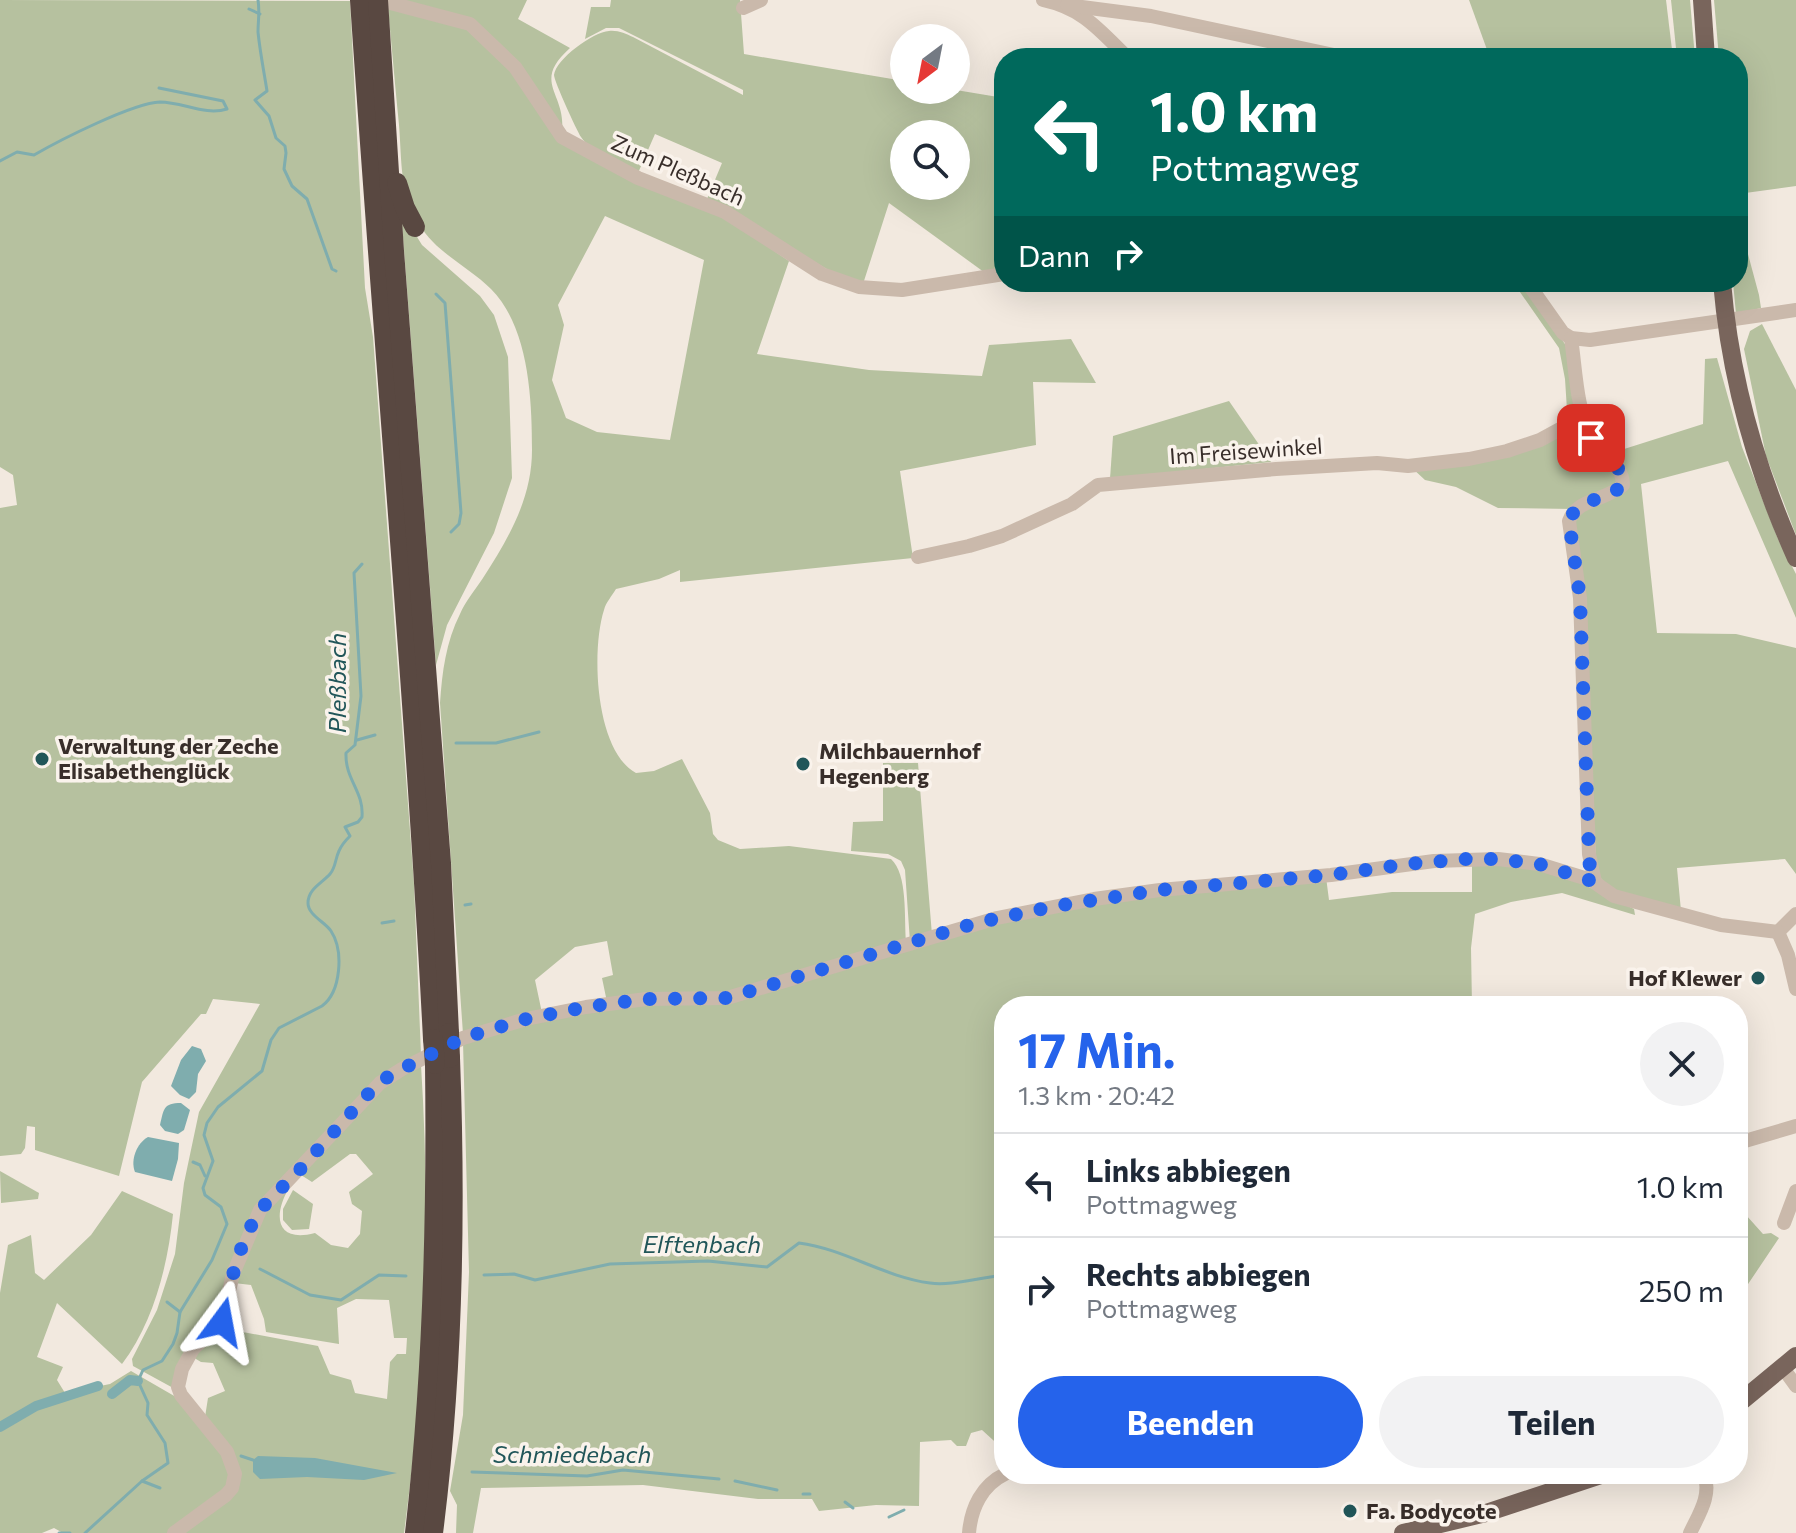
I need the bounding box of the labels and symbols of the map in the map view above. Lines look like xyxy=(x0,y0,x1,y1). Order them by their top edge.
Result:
north arrow xyxy=(890,24,970,104)
street label: Zum Pleßbach xyxy=(608,128,749,211)
pin xyxy=(1557,404,1625,472)
street label: Im Freisewinkel xyxy=(1169,432,1323,469)
water label: Pleßbach xyxy=(322,633,351,733)
place label: Verwaltung der Zeche Elisabethenglück xyxy=(58,732,279,784)
place label: Milchbauernhof Hegenberg xyxy=(819,737,982,789)
marker: Verwaltung der Zeche Elisabethenglück xyxy=(33,750,51,768)
marker: Milchbauernhof Hegenberg xyxy=(794,755,812,773)
place label: Hof Klewer xyxy=(1628,964,1742,991)
marker: Hof Klewer xyxy=(1749,969,1767,987)
water label: Elftenbach xyxy=(643,1229,761,1258)
position arrow xyxy=(180,1280,264,1364)
water label: Schmiedebach xyxy=(493,1439,651,1468)
place label: Fa. Bodycote xyxy=(1366,1497,1497,1524)
marker: Fa. Bodycote xyxy=(1341,1502,1359,1520)

